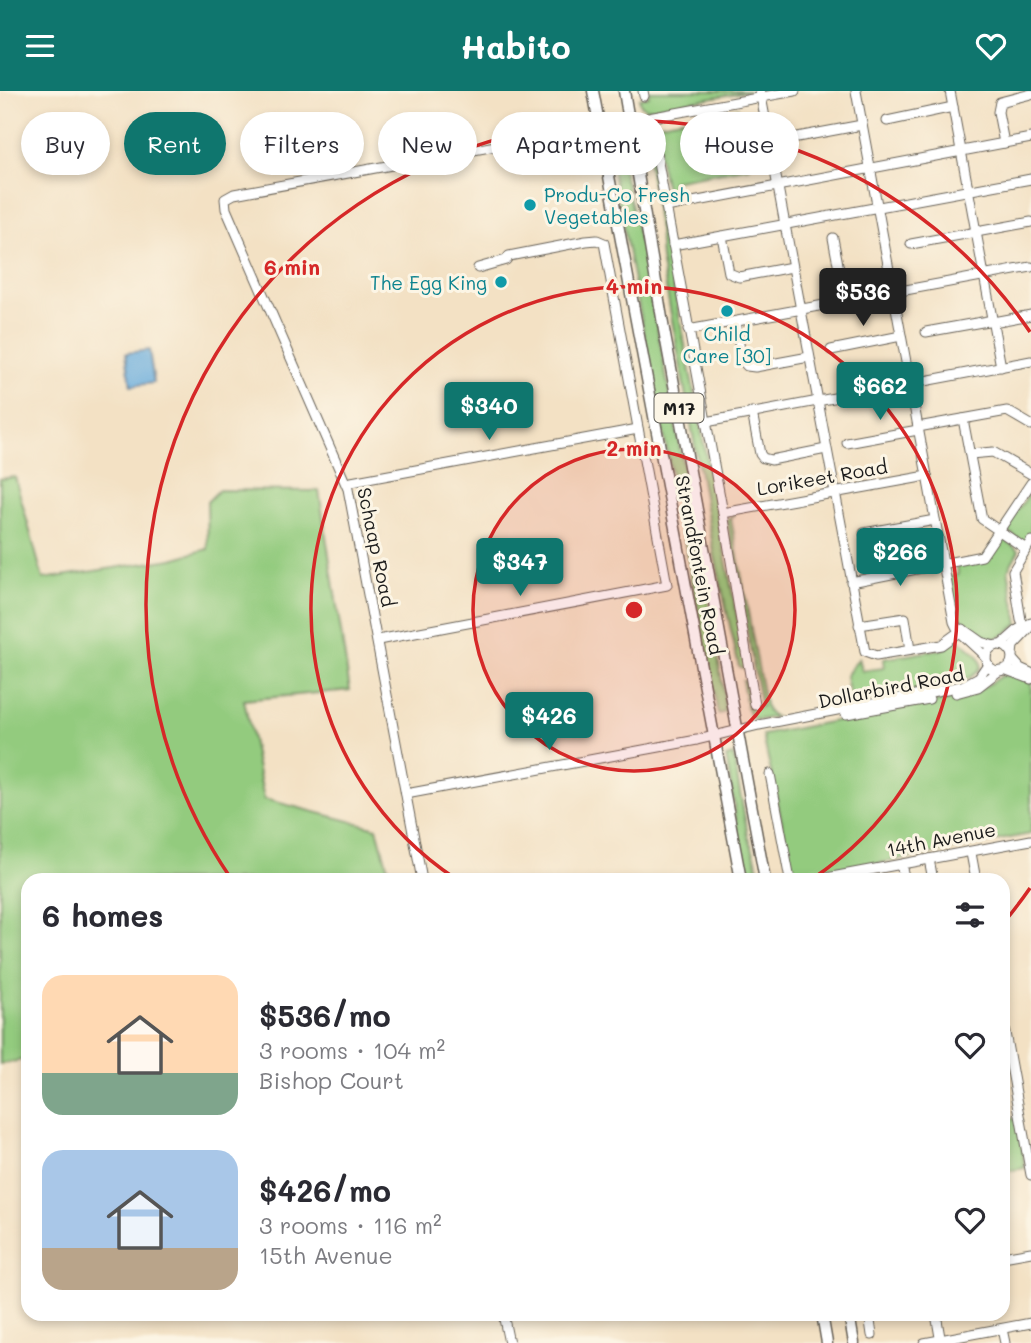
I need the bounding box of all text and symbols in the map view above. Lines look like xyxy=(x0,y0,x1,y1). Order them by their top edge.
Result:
text: Habito xyxy=(460,25,571,67)
icon: menu xyxy=(21,27,59,65)
icon: heart xyxy=(972,27,1010,65)
chip: Buy xyxy=(21,112,110,175)
chip: Rent xyxy=(124,112,226,175)
chip: Filters xyxy=(240,112,364,175)
chip: New xyxy=(378,112,477,175)
chip: Apartment xyxy=(491,112,666,175)
chip: House xyxy=(680,112,799,175)
place label: Produ-Co Fresh Vegetables xyxy=(544,182,690,229)
marker: Produ-Co Fresh Vegetables xyxy=(522,197,538,213)
text: 6 min xyxy=(264,253,320,280)
pin: $536 xyxy=(822,268,904,328)
place label: The Egg King xyxy=(370,270,487,295)
text: 4 min xyxy=(606,272,662,299)
marker: The Egg King xyxy=(493,274,509,290)
text: $536 xyxy=(835,276,891,306)
marker: Child Care [30] xyxy=(719,303,735,319)
place label: Child Care [30] xyxy=(683,321,771,368)
pin: $662 xyxy=(839,363,921,422)
text: $662 xyxy=(853,370,907,400)
pin: $340 xyxy=(448,383,530,442)
text: $340 xyxy=(460,390,518,420)
road number: M17 xyxy=(654,393,704,423)
text: 2 min xyxy=(606,434,662,461)
street label: Lorikeet Road xyxy=(755,453,889,501)
street label: Strandfontein Road xyxy=(670,473,730,657)
street label: Schaap Road xyxy=(352,485,402,609)
pin: $266 xyxy=(859,529,941,588)
text: $266 xyxy=(873,536,927,566)
pin: $347 xyxy=(479,539,561,598)
text: $347 xyxy=(492,546,548,576)
centre of rings xyxy=(622,598,646,622)
street label: Dollarbird Road xyxy=(816,661,966,713)
pin: $426 xyxy=(508,693,590,752)
text: $426 xyxy=(521,700,577,730)
street label: 14th Avenue xyxy=(884,816,998,862)
text: 6 homes xyxy=(42,895,163,935)
icon: filters xyxy=(951,896,989,934)
text: $536/mo xyxy=(259,995,391,1035)
icon: home xyxy=(98,1003,182,1087)
icon: heart xyxy=(951,1026,989,1064)
text: 3 rooms · 104 m² xyxy=(259,1035,445,1065)
text: Bishop Court xyxy=(259,1065,404,1095)
text: $426/mo xyxy=(259,1170,391,1210)
icon: home xyxy=(98,1178,182,1262)
icon: heart xyxy=(951,1201,989,1239)
text: 3 rooms · 116 m² xyxy=(259,1210,442,1240)
text: 15th Avenue xyxy=(259,1240,393,1270)

